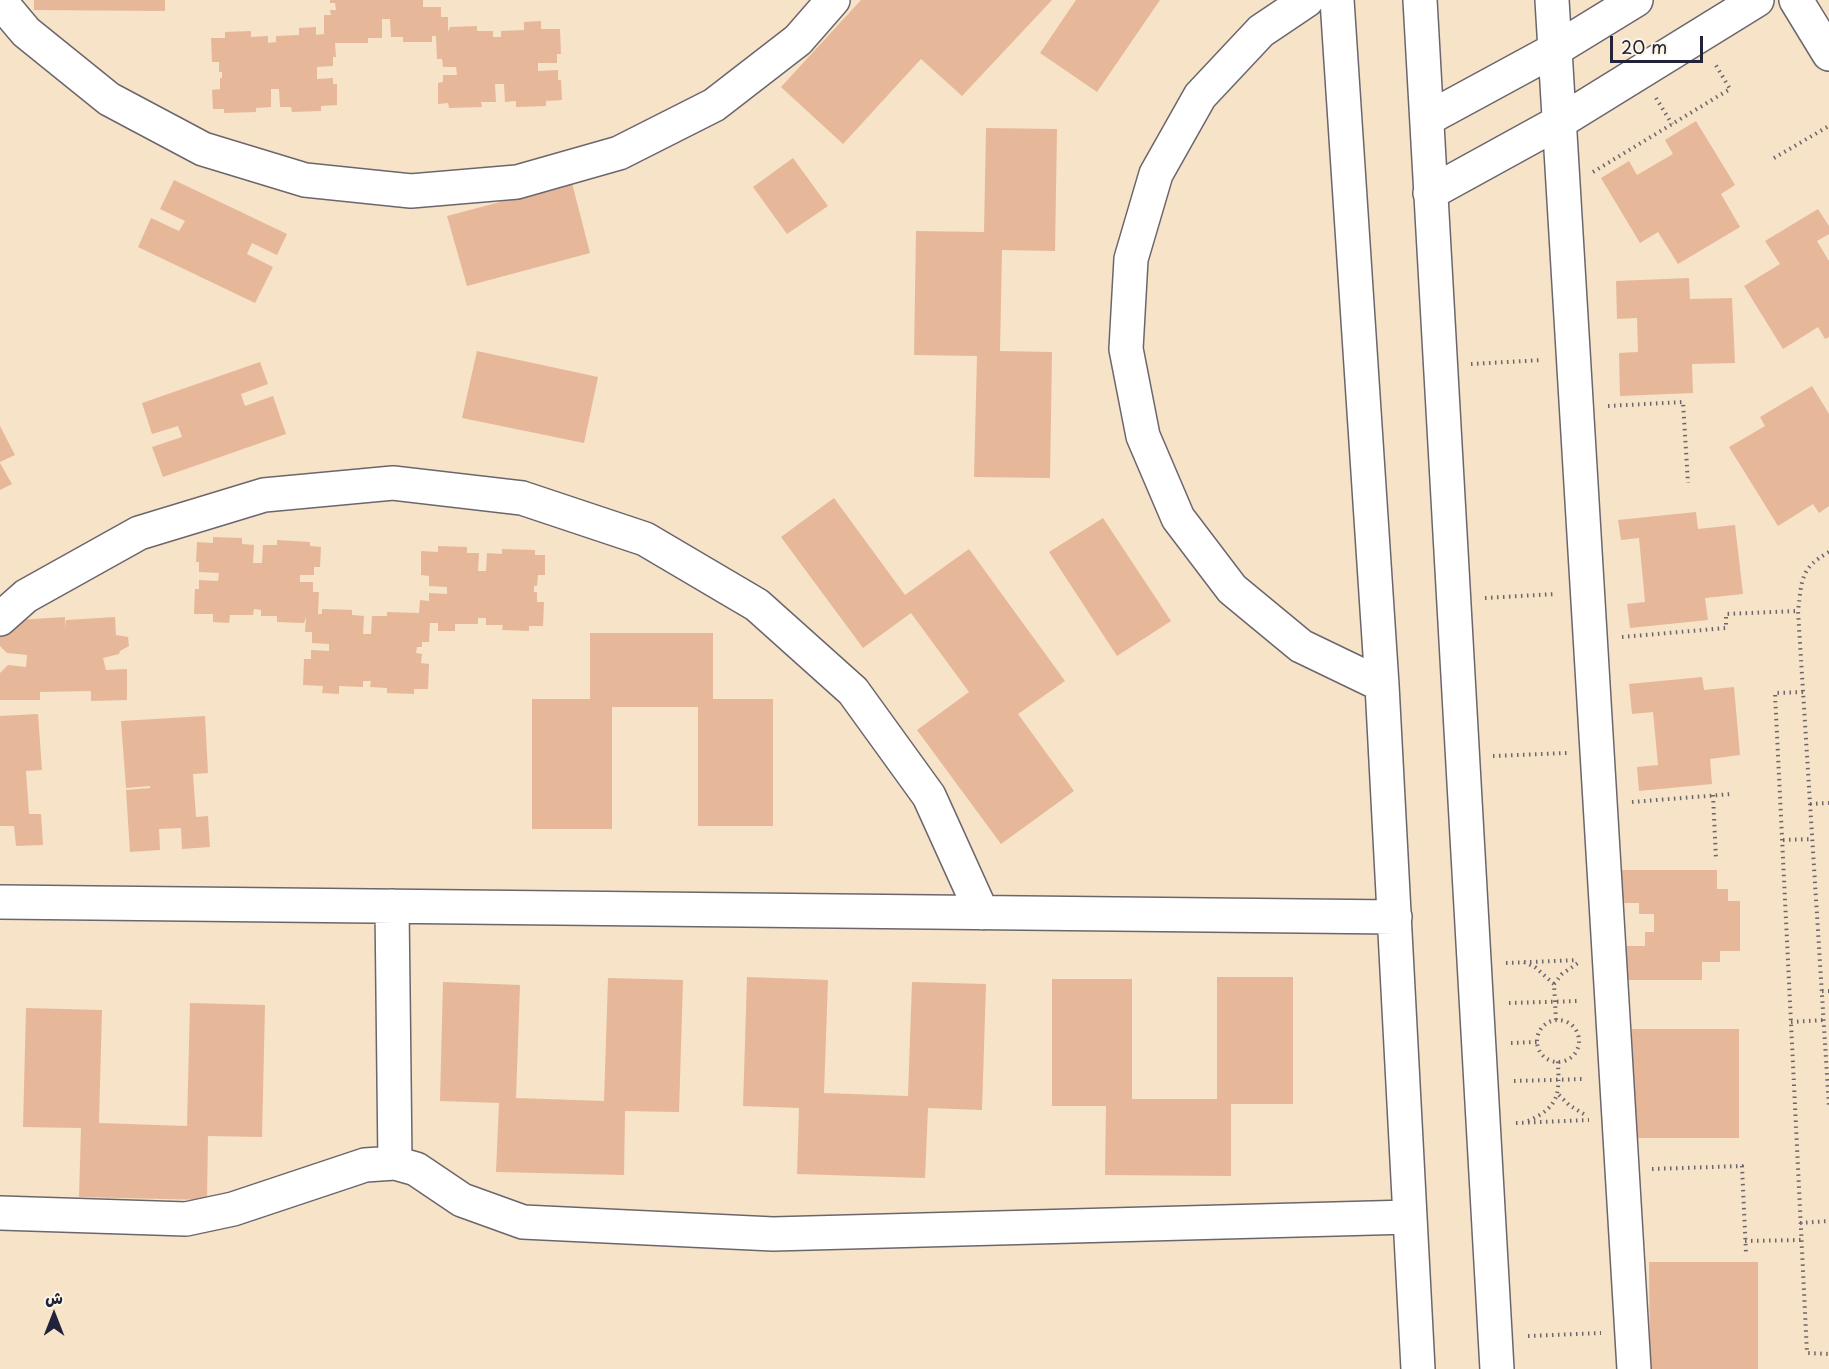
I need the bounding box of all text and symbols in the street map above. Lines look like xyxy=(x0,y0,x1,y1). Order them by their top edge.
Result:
scale bar xyxy=(1613,24,1706,62)
text: 20 m xyxy=(1621,33,1667,60)
north arrow xyxy=(24,1285,84,1345)
text: ش xyxy=(45,1285,63,1309)

